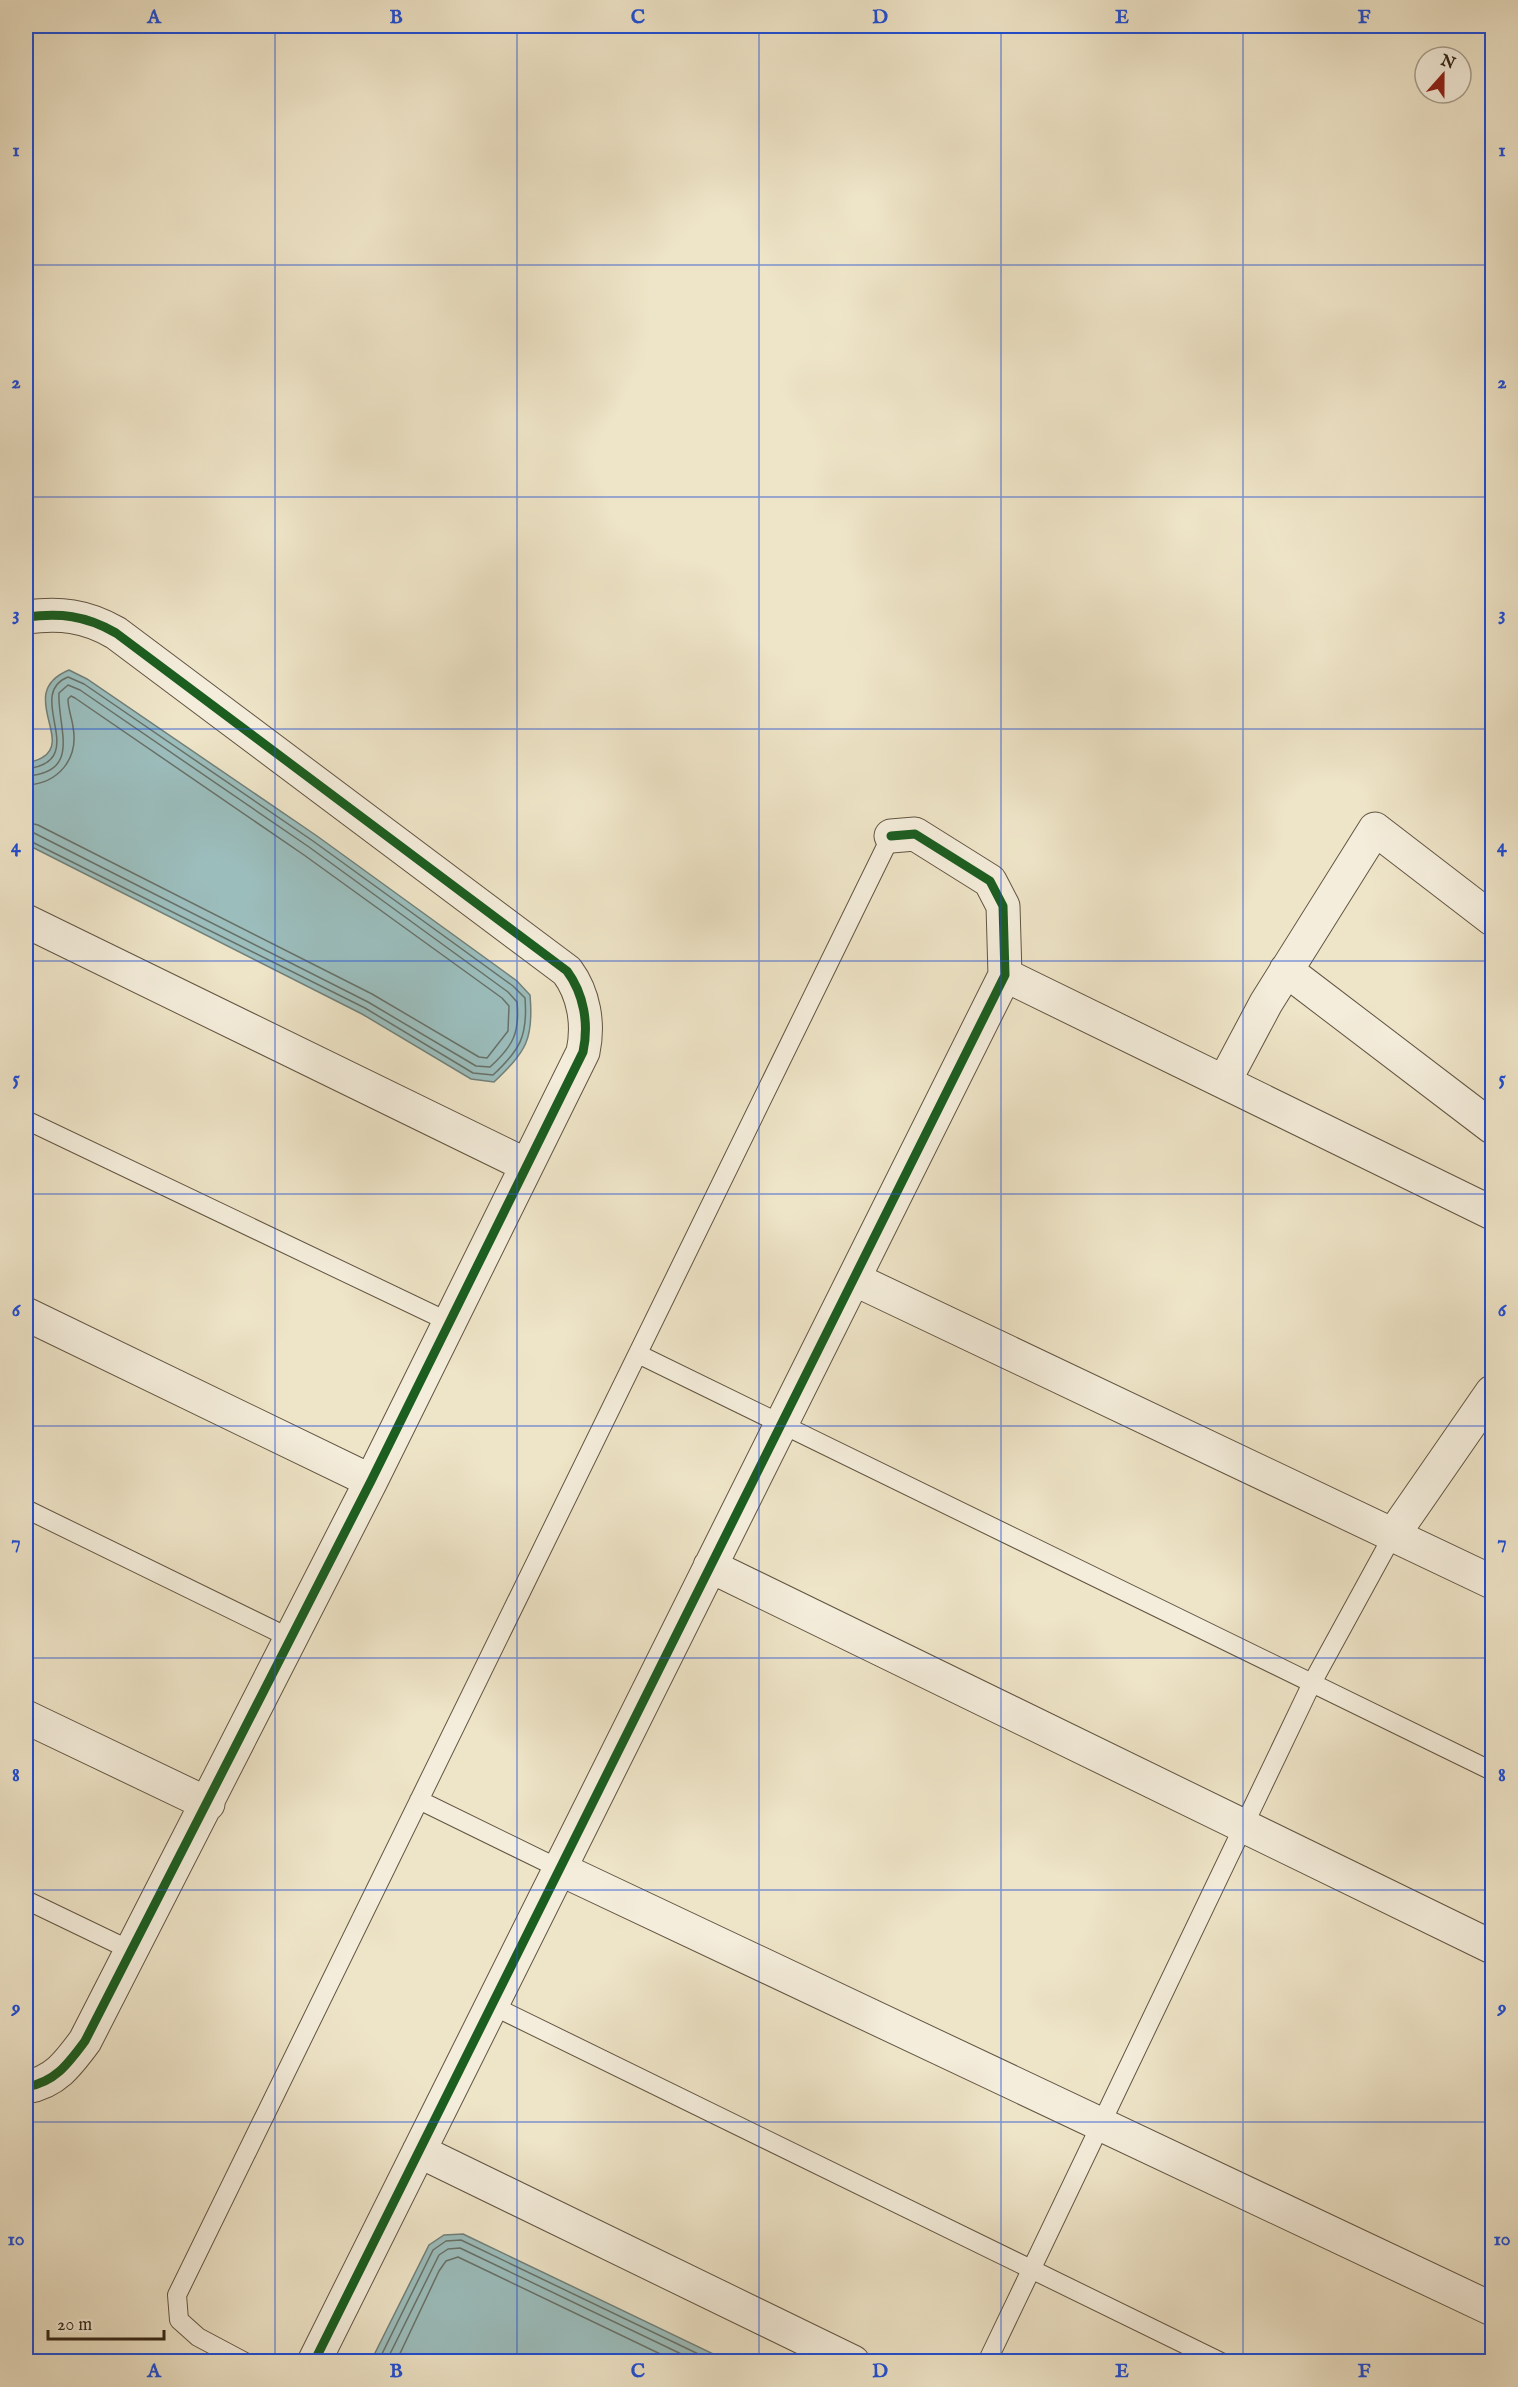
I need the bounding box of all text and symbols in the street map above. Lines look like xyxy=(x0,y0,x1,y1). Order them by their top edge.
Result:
text: A xyxy=(146,5,162,30)
text: B xyxy=(389,5,403,30)
text: C xyxy=(631,5,645,30)
text: D xyxy=(872,5,888,30)
text: E xyxy=(1115,5,1129,30)
text: F xyxy=(1358,5,1371,30)
north arrow xyxy=(1413,45,1473,105)
text: N xyxy=(1437,51,1458,75)
text: 1 xyxy=(12,138,20,163)
text: 1 xyxy=(1498,138,1506,163)
text: 2 xyxy=(11,370,21,395)
text: 2 xyxy=(1497,370,1507,395)
text: 3 xyxy=(12,602,20,627)
text: 3 xyxy=(1498,602,1506,627)
text: 4 xyxy=(11,834,22,859)
text: 4 xyxy=(1497,834,1508,859)
text: 5 xyxy=(12,1066,20,1091)
text: 5 xyxy=(1498,1066,1506,1091)
text: 6 xyxy=(12,1298,22,1323)
text: 6 xyxy=(1498,1298,1508,1323)
text: 7 xyxy=(11,1530,21,1555)
text: 7 xyxy=(1497,1530,1507,1555)
text: 8 xyxy=(12,1763,20,1788)
text: 8 xyxy=(1498,1763,1506,1788)
text: 9 xyxy=(11,1995,21,2020)
text: 9 xyxy=(1497,1995,1507,2020)
text: 10 xyxy=(7,2227,25,2252)
text: 10 xyxy=(1493,2227,1511,2252)
scale bar xyxy=(48,2303,164,2341)
text: 20 m xyxy=(57,2314,92,2337)
text: A xyxy=(146,2359,162,2384)
text: B xyxy=(389,2359,403,2384)
text: C xyxy=(631,2359,645,2384)
text: D xyxy=(872,2359,888,2384)
text: E xyxy=(1115,2359,1129,2384)
text: F xyxy=(1358,2359,1371,2384)

